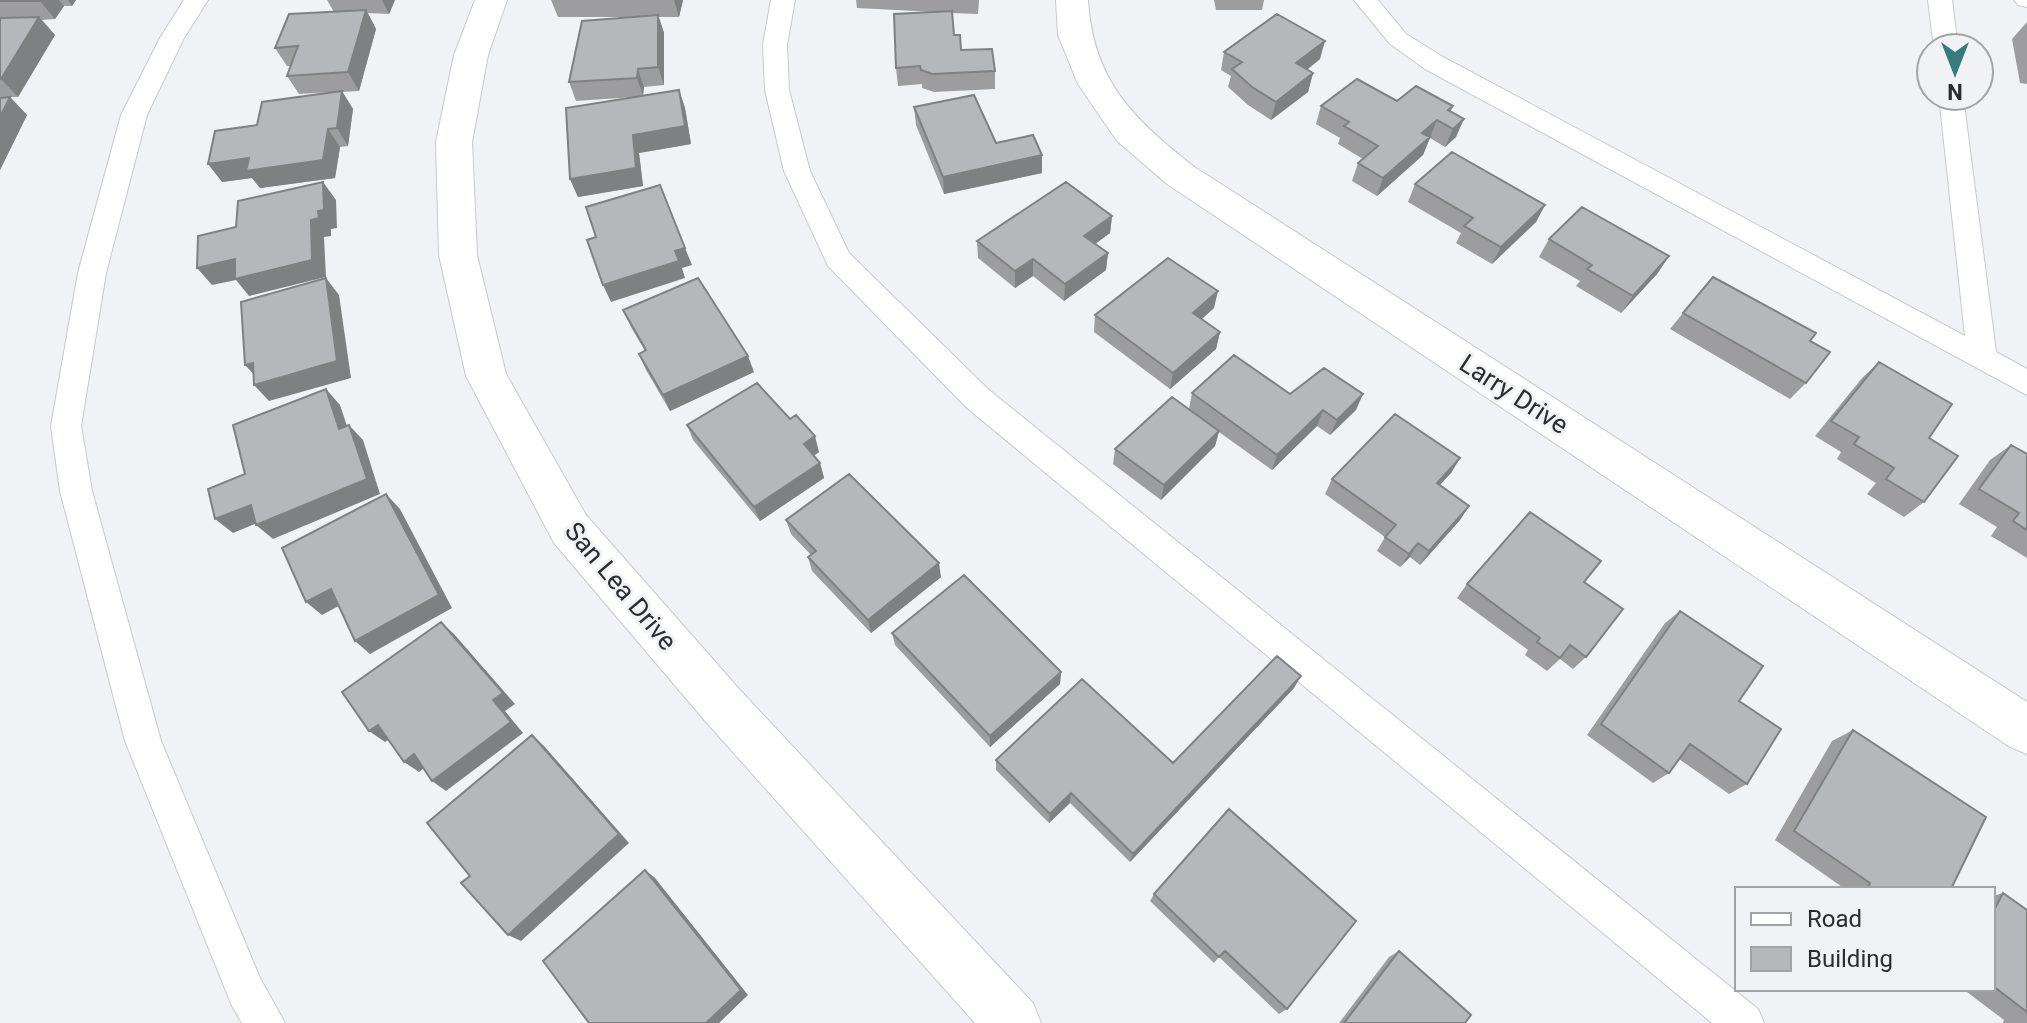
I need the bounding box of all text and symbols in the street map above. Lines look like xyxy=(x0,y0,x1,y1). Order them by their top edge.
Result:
north arrow xyxy=(1915,32,1995,112)
text: N xyxy=(1947,79,1963,104)
street label: Larry Drive xyxy=(1454,348,1574,440)
street label: San Lea Drive xyxy=(559,516,683,656)
legend xyxy=(1735,887,1995,991)
text: Road xyxy=(1807,905,1862,933)
text: Building xyxy=(1807,945,1893,973)

